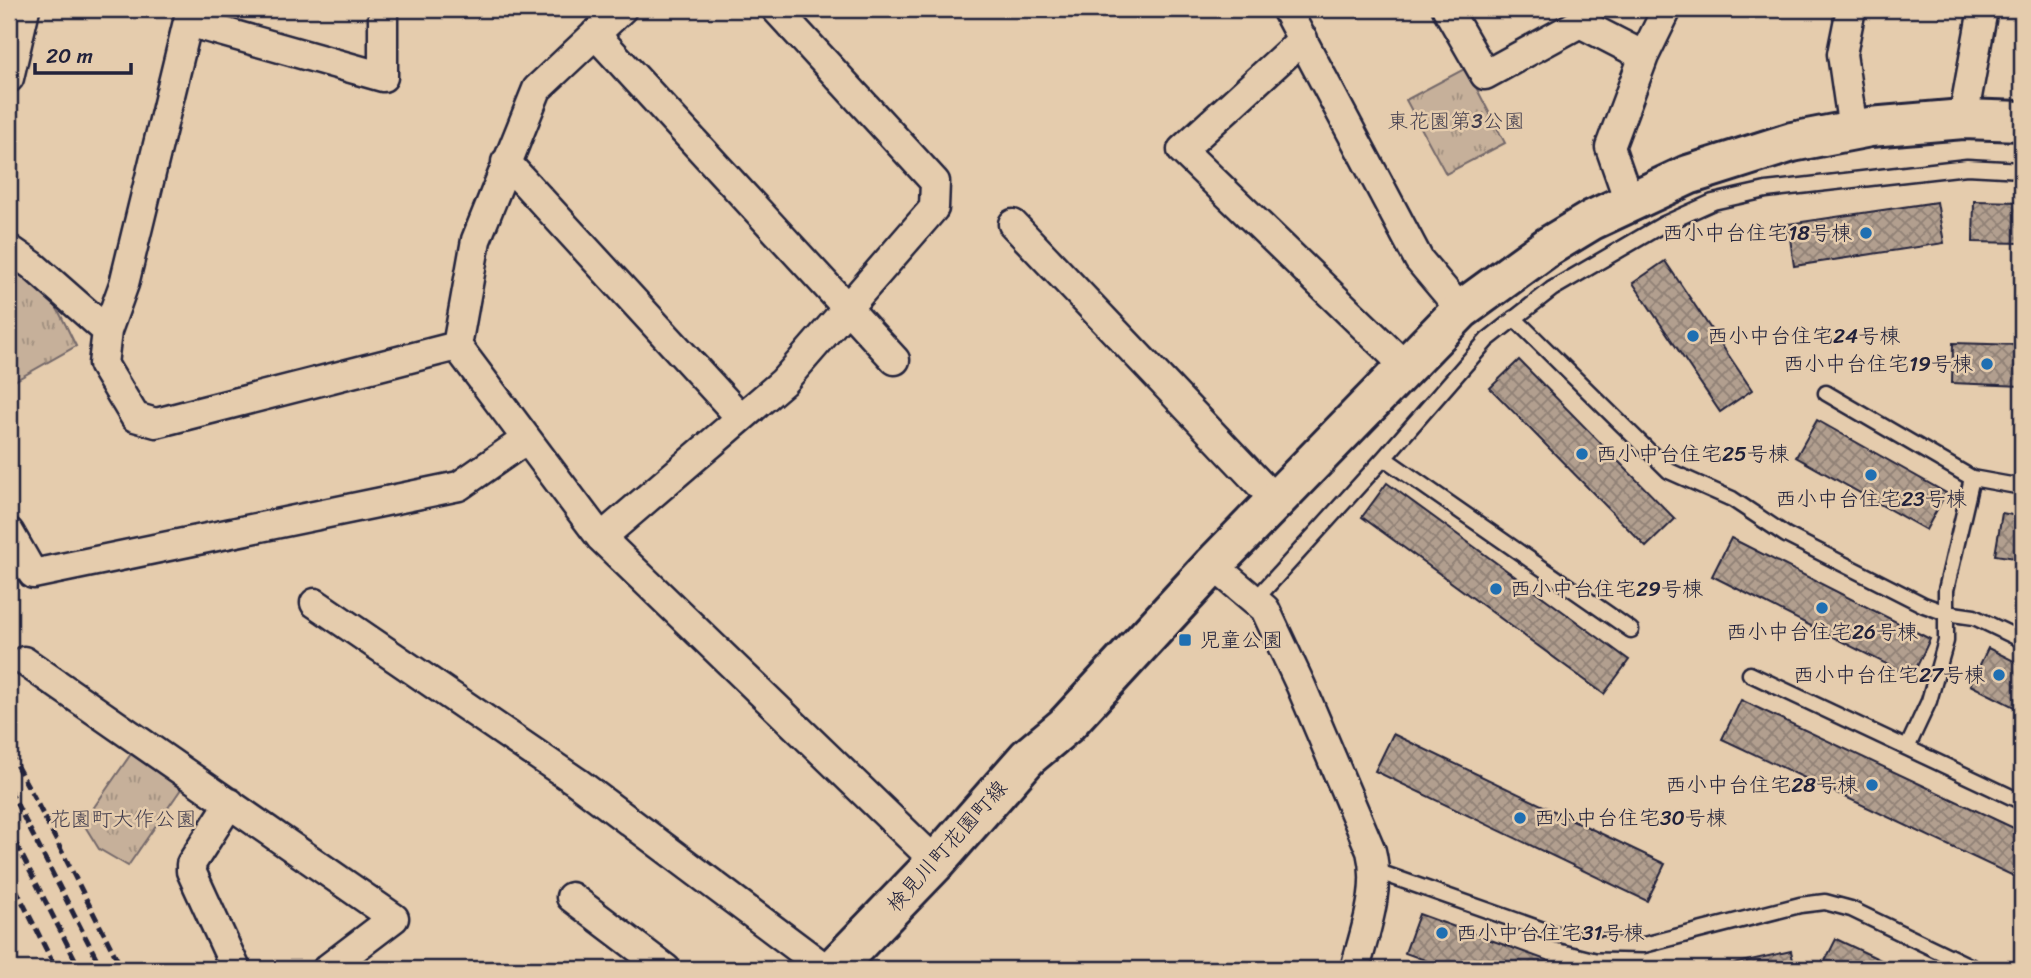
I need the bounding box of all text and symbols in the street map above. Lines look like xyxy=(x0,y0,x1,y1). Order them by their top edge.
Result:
scale bar xyxy=(35,32,131,76)
text: 20 m xyxy=(46,37,93,75)
park label: 東花園第3公園 xyxy=(1387,102,1525,140)
place label: 西小中台住宅18号棟 xyxy=(1662,214,1852,252)
marker: 西小中台住宅18号棟 xyxy=(1858,225,1874,241)
place label: 西小中台住宅24号棟 xyxy=(1707,317,1900,355)
marker: 西小中台住宅24号棟 xyxy=(1685,328,1701,344)
place label: 西小中台住宅19号棟 xyxy=(1783,345,1973,383)
marker: 西小中台住宅19号棟 xyxy=(1979,356,1995,372)
place label: 西小中台住宅25号棟 xyxy=(1596,435,1789,473)
marker: 西小中台住宅25号棟 xyxy=(1574,446,1590,462)
marker: 西小中台住宅23号棟 xyxy=(1863,467,1879,483)
place label: 西小中台住宅23号棟 xyxy=(1775,480,1967,518)
place label: 西小中台住宅29号棟 xyxy=(1510,570,1703,608)
marker: 西小中台住宅29号棟 xyxy=(1488,581,1504,597)
marker: 西小中台住宅26号棟 xyxy=(1814,600,1830,616)
place label: 西小中台住宅26号棟 xyxy=(1726,613,1918,651)
place label: 児童公園 xyxy=(1199,621,1283,659)
marker: 児童公園 xyxy=(1177,632,1193,648)
place label: 西小中台住宅27号棟 xyxy=(1793,656,1985,694)
marker: 西小中台住宅27号棟 xyxy=(1991,667,2007,683)
place label: 西小中台住宅28号棟 xyxy=(1665,766,1858,804)
street label: 検見川町花園町線 xyxy=(877,771,1017,921)
marker: 西小中台住宅28号棟 xyxy=(1864,777,1880,793)
place label: 西小中台住宅30号棟 xyxy=(1534,799,1727,837)
park label: 花園町大作公園 xyxy=(50,800,197,838)
marker: 西小中台住宅30号棟 xyxy=(1512,810,1528,826)
place label: 西小中台住宅31号棟 xyxy=(1456,914,1645,952)
marker: 西小中台住宅31号棟 xyxy=(1434,925,1450,941)

